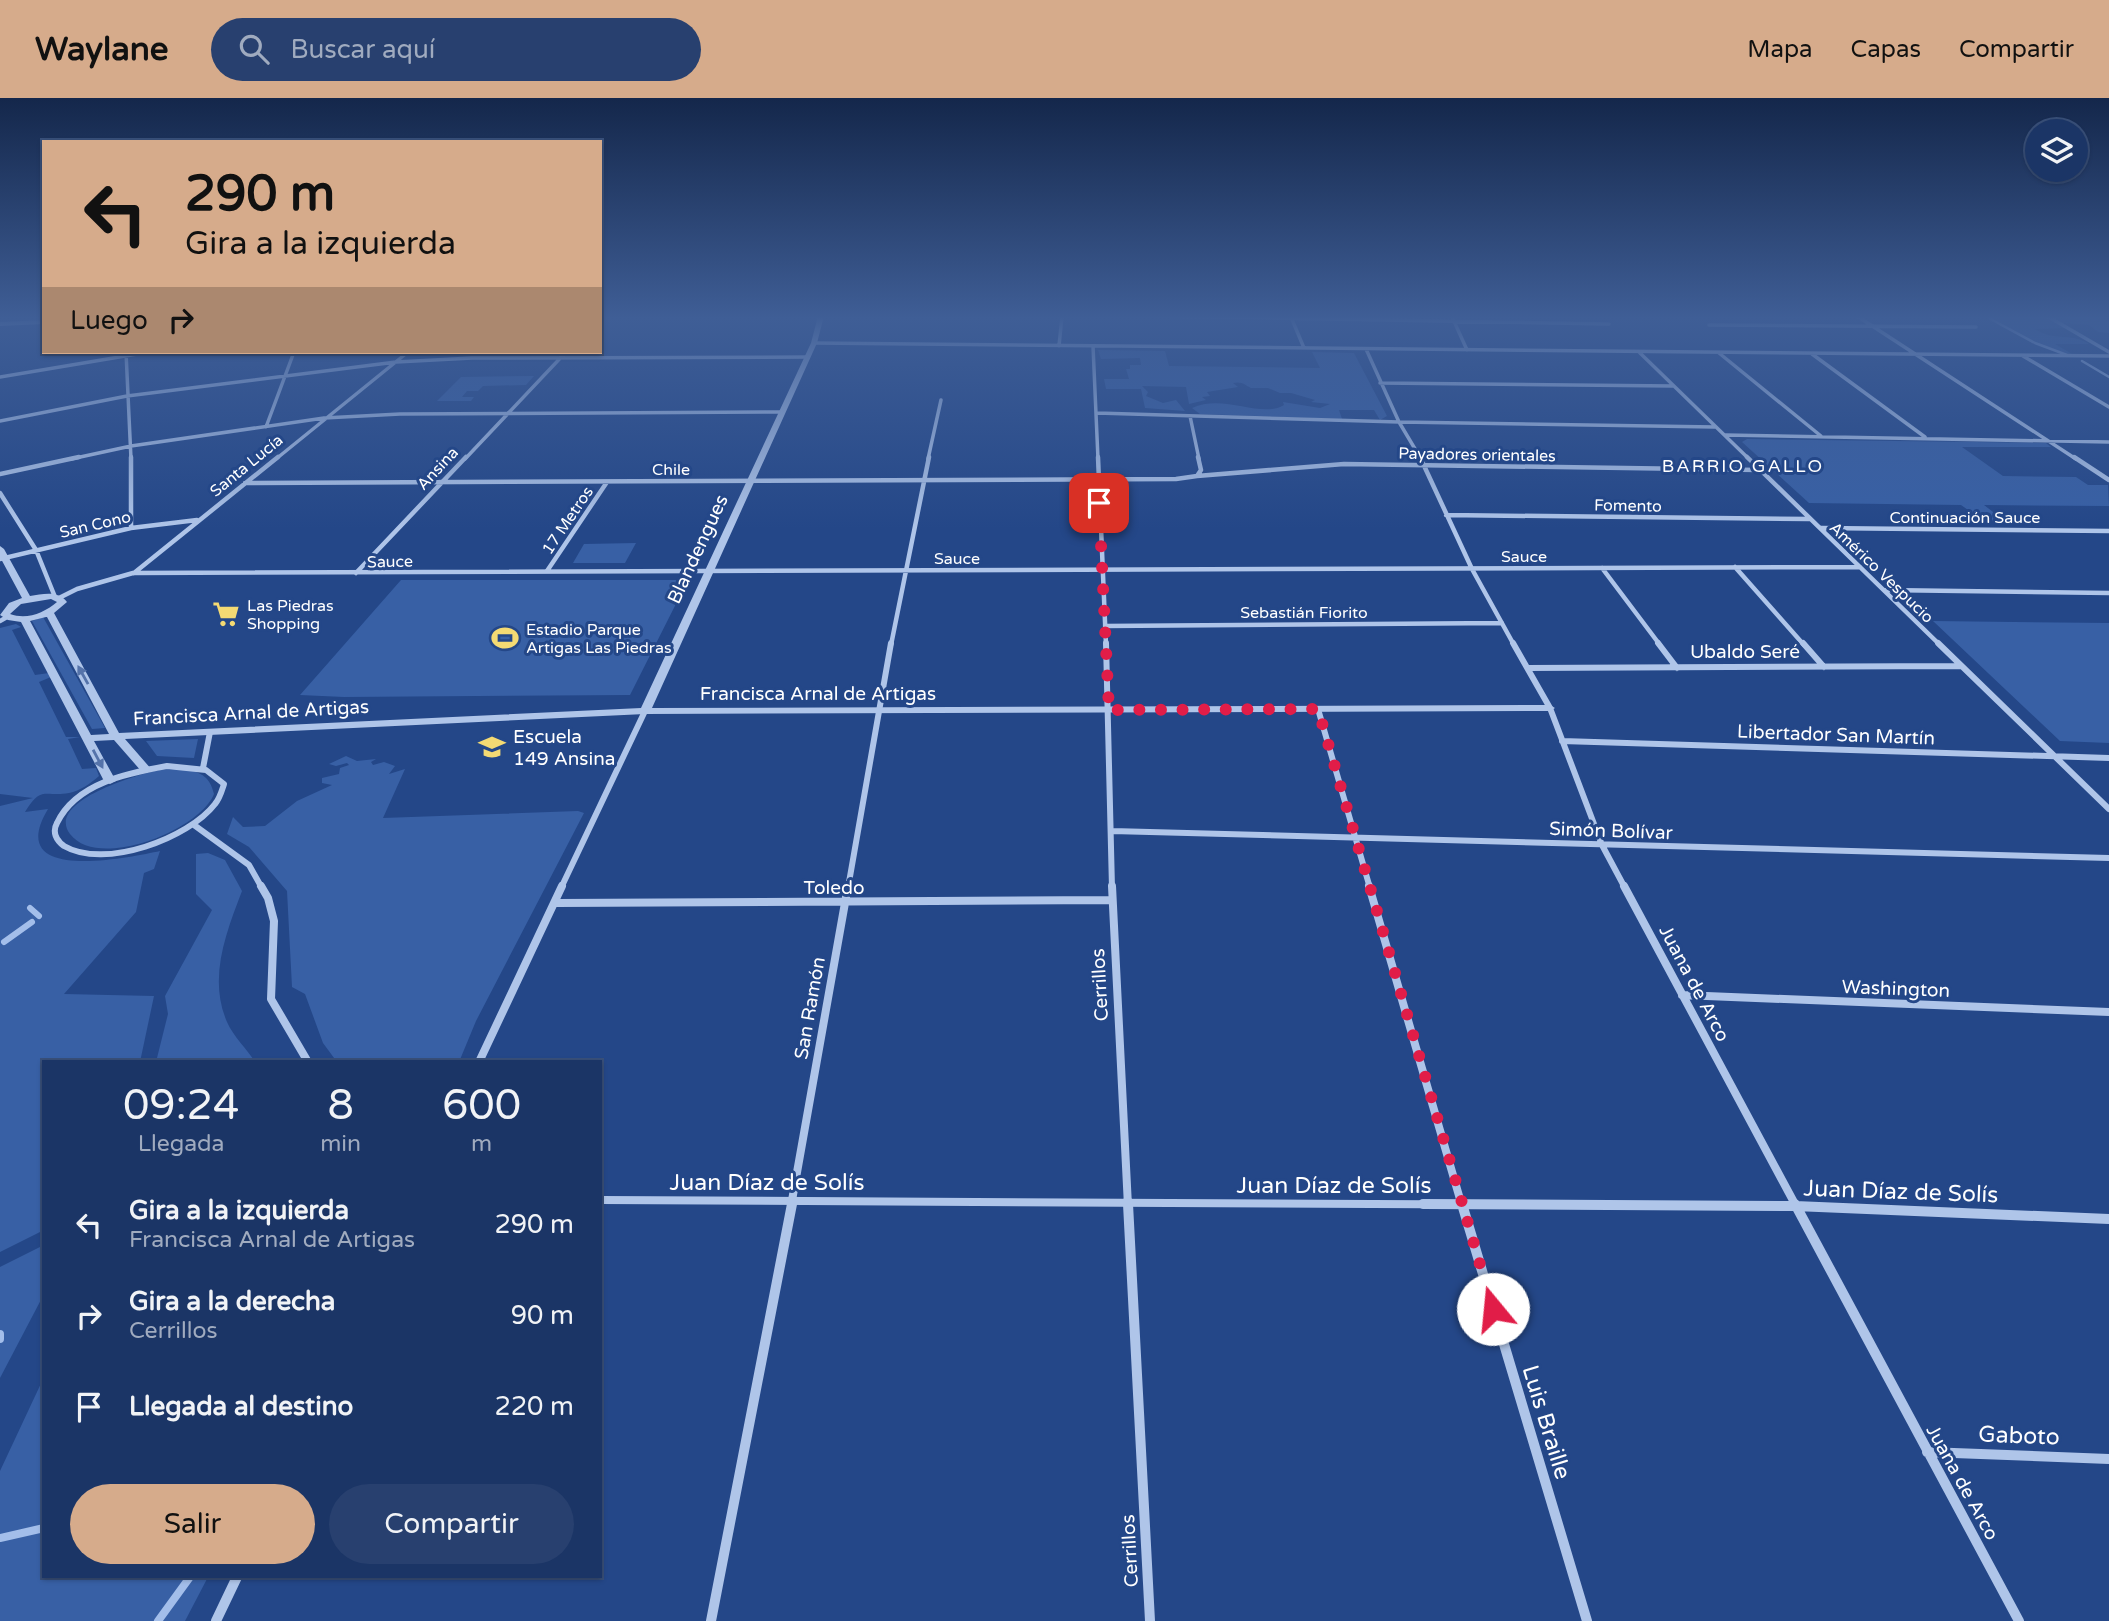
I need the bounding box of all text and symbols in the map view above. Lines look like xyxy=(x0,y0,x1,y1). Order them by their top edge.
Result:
search box xyxy=(211,18,701,81)
text: Waylane xyxy=(35,30,169,69)
icon: search xyxy=(235,30,273,68)
text: Buscar aquí xyxy=(291,34,435,65)
text: Mapa xyxy=(1747,35,1813,64)
text: Capas xyxy=(1851,35,1921,64)
text: Compartir xyxy=(1959,35,2074,64)
map controls xyxy=(2025,119,2088,182)
button: layers xyxy=(2025,119,2088,182)
text: 290 m xyxy=(185,165,335,224)
icon: left xyxy=(70,168,161,259)
text: Gira a la izquierda xyxy=(185,225,456,263)
icon: right xyxy=(162,301,200,339)
text: Luego xyxy=(70,305,148,336)
street label: Santa Lucía xyxy=(206,430,287,501)
street label: Ansina xyxy=(413,443,463,495)
street label: Payadores orientales xyxy=(1398,444,1556,466)
district label: BARRIO GALLO xyxy=(1662,455,1824,477)
street label: Chile xyxy=(652,460,690,480)
pin xyxy=(1069,473,1129,533)
street label: 17 Metros xyxy=(538,483,598,558)
icon: arrive xyxy=(1080,484,1118,522)
street label: Blandengues xyxy=(663,491,733,607)
street label: Fomento xyxy=(1594,495,1662,517)
street label: San Cono xyxy=(57,507,133,543)
street label: Continuación Sauce xyxy=(1890,508,2040,528)
street label: Américo Vespucio xyxy=(1825,518,1938,628)
street label: Sauce xyxy=(1501,547,1547,567)
street label: Sauce xyxy=(934,549,980,569)
street label: Sauce xyxy=(367,552,413,572)
place label: Las Piedras Shopping xyxy=(247,596,334,634)
supermarket icon: Las Piedras Shopping xyxy=(211,599,241,629)
street label: Sebastián Fiorito xyxy=(1240,603,1368,623)
place label: Estadio Parque Artigas Las Piedras xyxy=(526,620,672,658)
sports icon: Estadio Parque Artigas Las Piedras xyxy=(490,623,520,653)
street label: Ubaldo Seré xyxy=(1690,641,1800,663)
one-way arrow xyxy=(77,666,89,685)
street label: Francisca Arnal de Artigas xyxy=(700,683,936,705)
street label: Francisca Arnal de Artigas xyxy=(132,696,370,730)
street label: Libertador San Martín xyxy=(1737,721,1935,749)
place label: Escuela 149 Ansina xyxy=(513,726,615,770)
school or university icon: Escuela 149 Ansina xyxy=(477,732,507,762)
one-way arrow xyxy=(92,750,104,770)
street label: Simón Bolívar xyxy=(1549,818,1674,844)
street label: Toledo xyxy=(804,877,864,899)
street label: Juana de Arco xyxy=(1654,922,1734,1045)
street label: Cerrillos xyxy=(1087,948,1113,1022)
street label: San Ramón xyxy=(790,955,830,1061)
street label: Washington xyxy=(1841,976,1950,1002)
text: 09:24 xyxy=(123,1080,239,1131)
text: 8 xyxy=(327,1080,354,1131)
text: 600 xyxy=(442,1080,521,1131)
text: Llegada xyxy=(138,1130,225,1158)
text: min xyxy=(320,1130,361,1158)
text: m xyxy=(471,1130,492,1158)
street label: Juan Díaz de Solís xyxy=(670,1169,864,1197)
street label: Juan Díaz de Solís xyxy=(1237,1172,1431,1200)
street label: Juan Díaz de Solís xyxy=(1803,1175,1999,1209)
text: Gira a la izquierda xyxy=(129,1195,349,1226)
icon: left xyxy=(70,1206,108,1244)
text: 290 m xyxy=(494,1209,574,1240)
text: Francisca Arnal de Artigas xyxy=(129,1226,415,1254)
position arrow xyxy=(1456,1272,1530,1346)
text: Gira a la derecha xyxy=(129,1286,335,1317)
icon: right xyxy=(70,1297,108,1335)
text: 90 m xyxy=(511,1300,574,1331)
text: Cerrillos xyxy=(129,1317,217,1345)
street label: Luis Braille xyxy=(1515,1362,1577,1483)
icon: arrive xyxy=(70,1388,108,1426)
text: Llegada al destino xyxy=(129,1391,353,1422)
text: 220 m xyxy=(494,1391,574,1422)
street label: Juana de Arco xyxy=(1921,1421,2003,1544)
street label: Gaboto xyxy=(1978,1421,2060,1451)
button: Salir xyxy=(70,1484,315,1564)
button: Compartir xyxy=(329,1484,574,1564)
street label: Cerrillos xyxy=(1117,1514,1143,1588)

